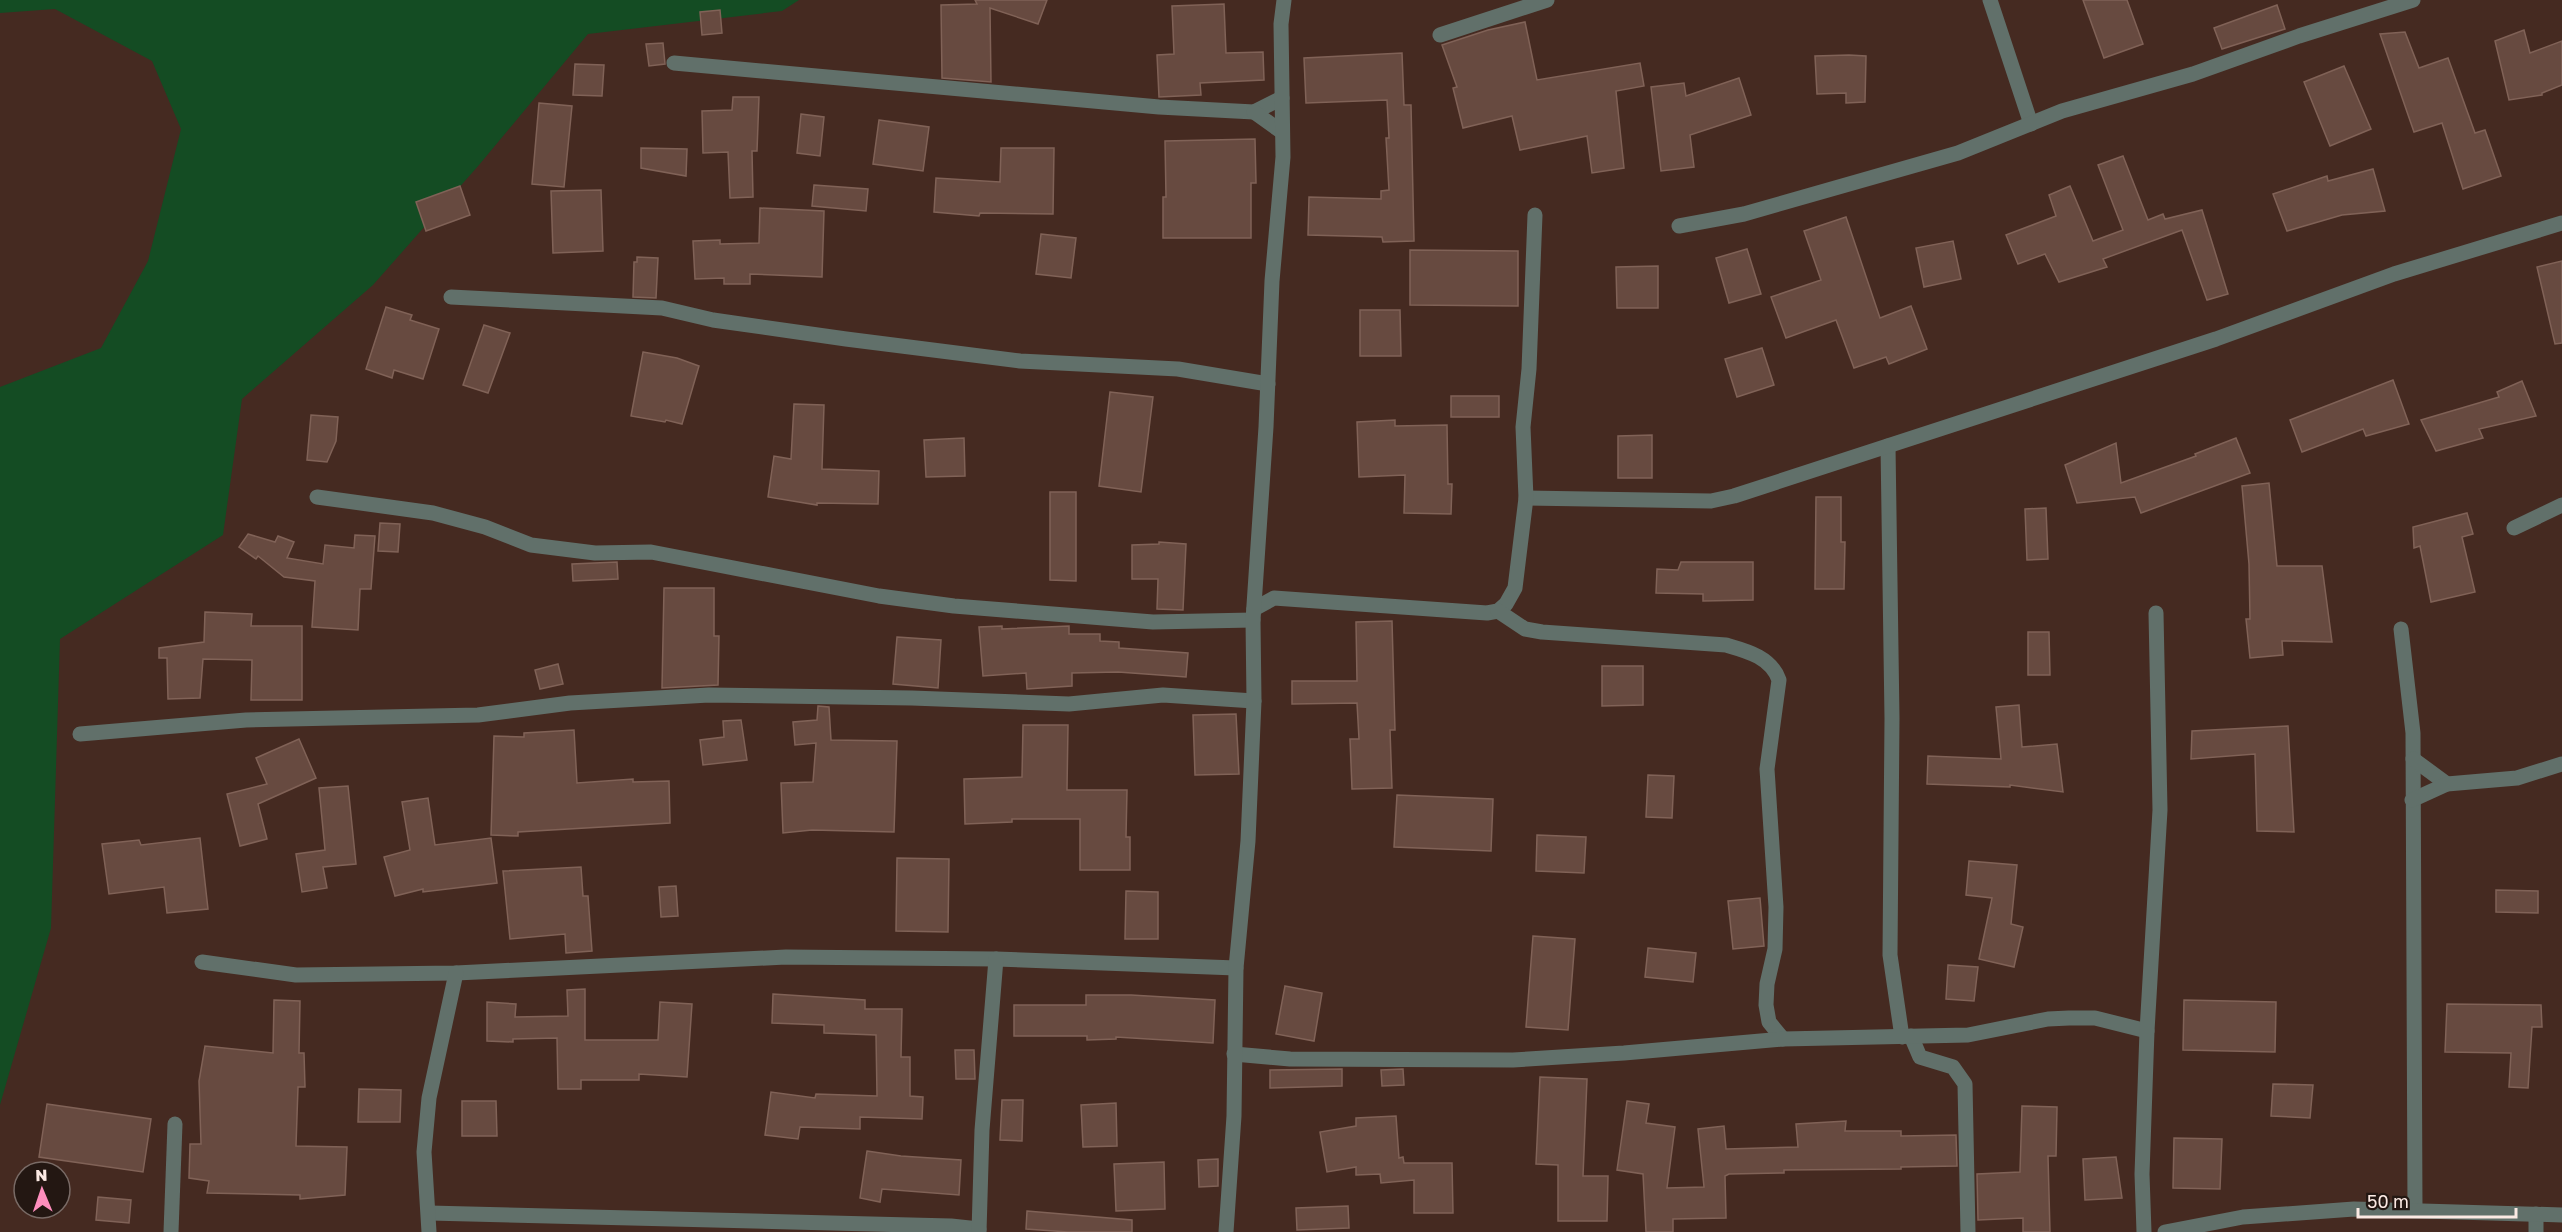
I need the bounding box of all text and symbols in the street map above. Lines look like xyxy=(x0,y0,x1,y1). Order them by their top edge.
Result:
north arrow xyxy=(12,1160,72,1220)
text: N xyxy=(35,1165,48,1185)
scale bar xyxy=(2358,1181,2516,1219)
text: 50 m xyxy=(2367,1190,2409,1212)

